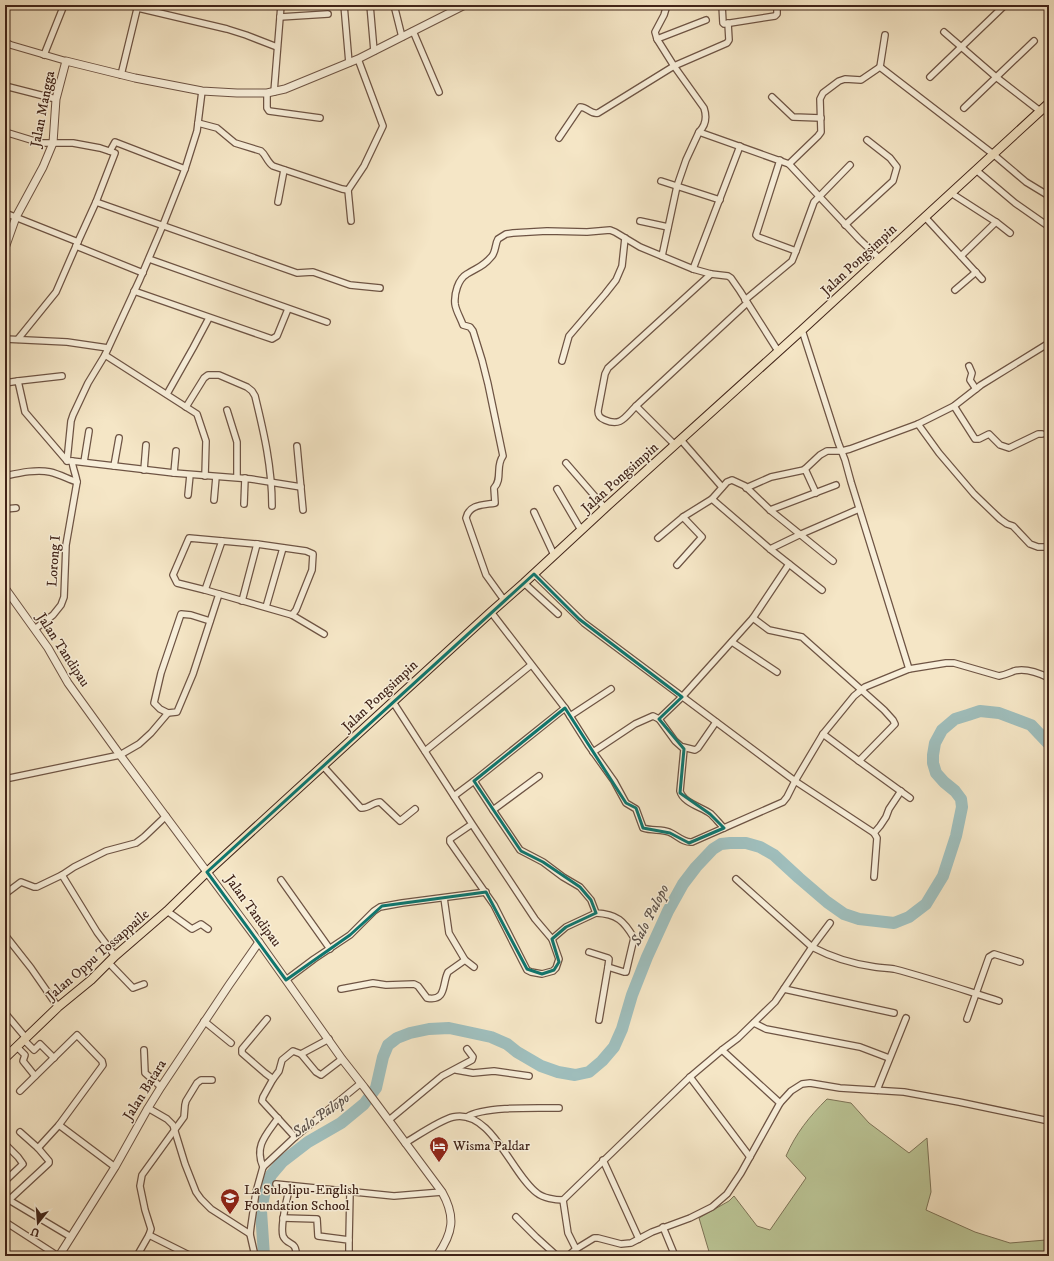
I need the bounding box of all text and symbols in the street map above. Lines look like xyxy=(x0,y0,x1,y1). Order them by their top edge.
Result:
street label: Jalan Mangga xyxy=(26,69,59,151)
street label: Jalan Pongsimpin xyxy=(816,220,901,301)
street label: Jalan Pongsimpin xyxy=(576,438,663,519)
street label: Lorong I xyxy=(43,534,65,587)
street label: Jalan Tandipau xyxy=(31,608,94,691)
street label: Jalan Pongsimpin xyxy=(337,656,422,737)
street label: Jalan Tandipau xyxy=(220,870,285,951)
water label: Salo Palopo xyxy=(626,881,674,950)
street label: Jalan Oppu Tossappaile xyxy=(41,905,153,1006)
street label: Jalan Batara xyxy=(118,1056,171,1125)
water label: Salo Palopo xyxy=(288,1088,354,1142)
hotel icon: Wisma Paldar xyxy=(428,1135,450,1163)
place label: Wisma Paldar xyxy=(452,1137,531,1155)
place label: La Sulolipu-English Foundation School xyxy=(244,1181,360,1215)
school or university icon: La Sulolipu-English Foundation School xyxy=(219,1187,241,1215)
north arrow xyxy=(18,1203,58,1243)
text: U xyxy=(29,1224,41,1240)

